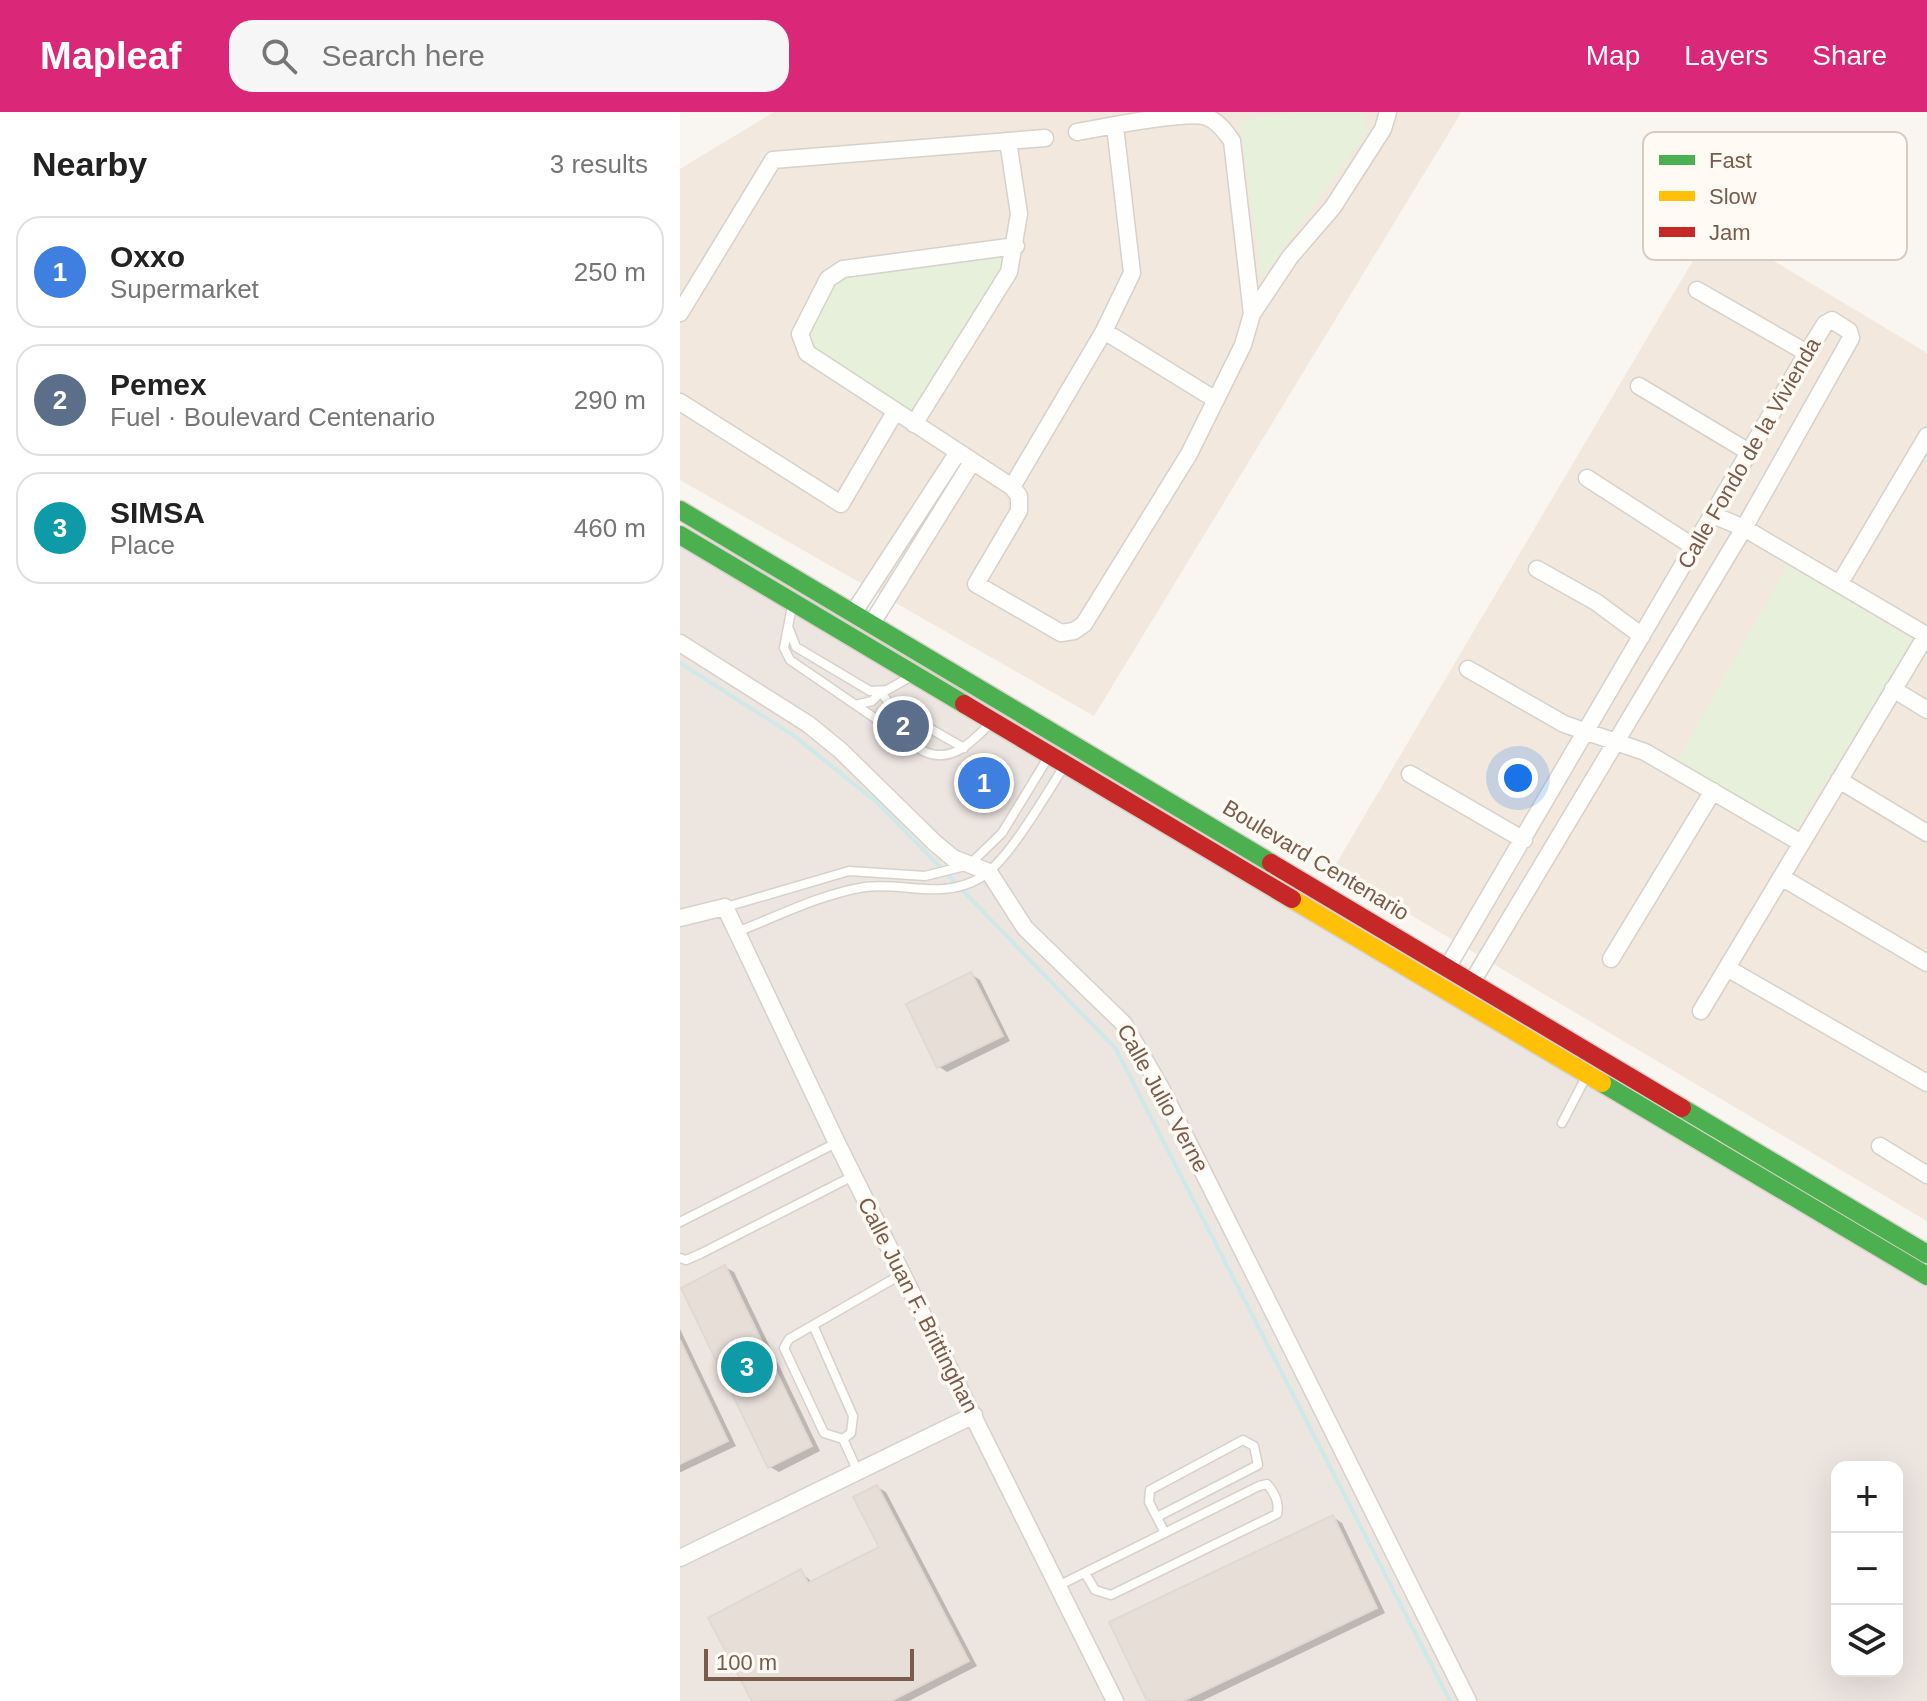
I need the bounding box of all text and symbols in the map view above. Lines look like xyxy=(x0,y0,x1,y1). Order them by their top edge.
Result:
search box xyxy=(229,20,789,92)
icon: search xyxy=(257,34,301,78)
text: Mapleaf xyxy=(40,35,181,77)
text: Search here xyxy=(321,39,485,72)
text: Map xyxy=(1586,40,1640,71)
text: Layers xyxy=(1684,40,1768,71)
text: Share xyxy=(1812,40,1887,71)
legend xyxy=(1643,132,1907,260)
text: Nearby xyxy=(32,145,147,183)
text: Fast xyxy=(1709,148,1752,173)
text: 3 results xyxy=(550,149,648,179)
text: Slow xyxy=(1709,184,1757,209)
text: Jam xyxy=(1709,220,1751,245)
text: Oxxo xyxy=(110,240,185,273)
text: 1 xyxy=(53,257,67,287)
text: 250 m xyxy=(574,257,646,287)
text: Supermarket xyxy=(110,274,259,304)
street label: Calle Fondo de la Vivienda xyxy=(1673,332,1826,573)
text: Pemex xyxy=(110,368,207,401)
text: 2 xyxy=(53,385,67,415)
text: 290 m xyxy=(574,385,646,415)
text: Fuel · Boulevard Centenario xyxy=(110,402,435,432)
text: SIMSA xyxy=(110,496,205,529)
text: 3 xyxy=(53,513,67,543)
text: 460 m xyxy=(574,513,646,543)
text: Place xyxy=(110,530,175,560)
pin: 2 xyxy=(877,696,929,756)
pin: 1 xyxy=(958,753,1010,813)
your location xyxy=(1498,758,1538,798)
street label: Boulevard Centenario xyxy=(1218,794,1414,926)
street label: Calle Julio Verne xyxy=(1112,1020,1214,1176)
street label: Calle Juan F. Brittinghan xyxy=(853,1193,983,1417)
pin: 3 xyxy=(721,1337,773,1397)
map controls xyxy=(1831,1461,1903,1677)
button: + xyxy=(1831,1461,1903,1533)
button: − xyxy=(1831,1533,1903,1605)
button: layers xyxy=(1831,1605,1903,1677)
scale bar xyxy=(704,1645,914,1681)
text: 100 m xyxy=(716,1650,777,1675)

